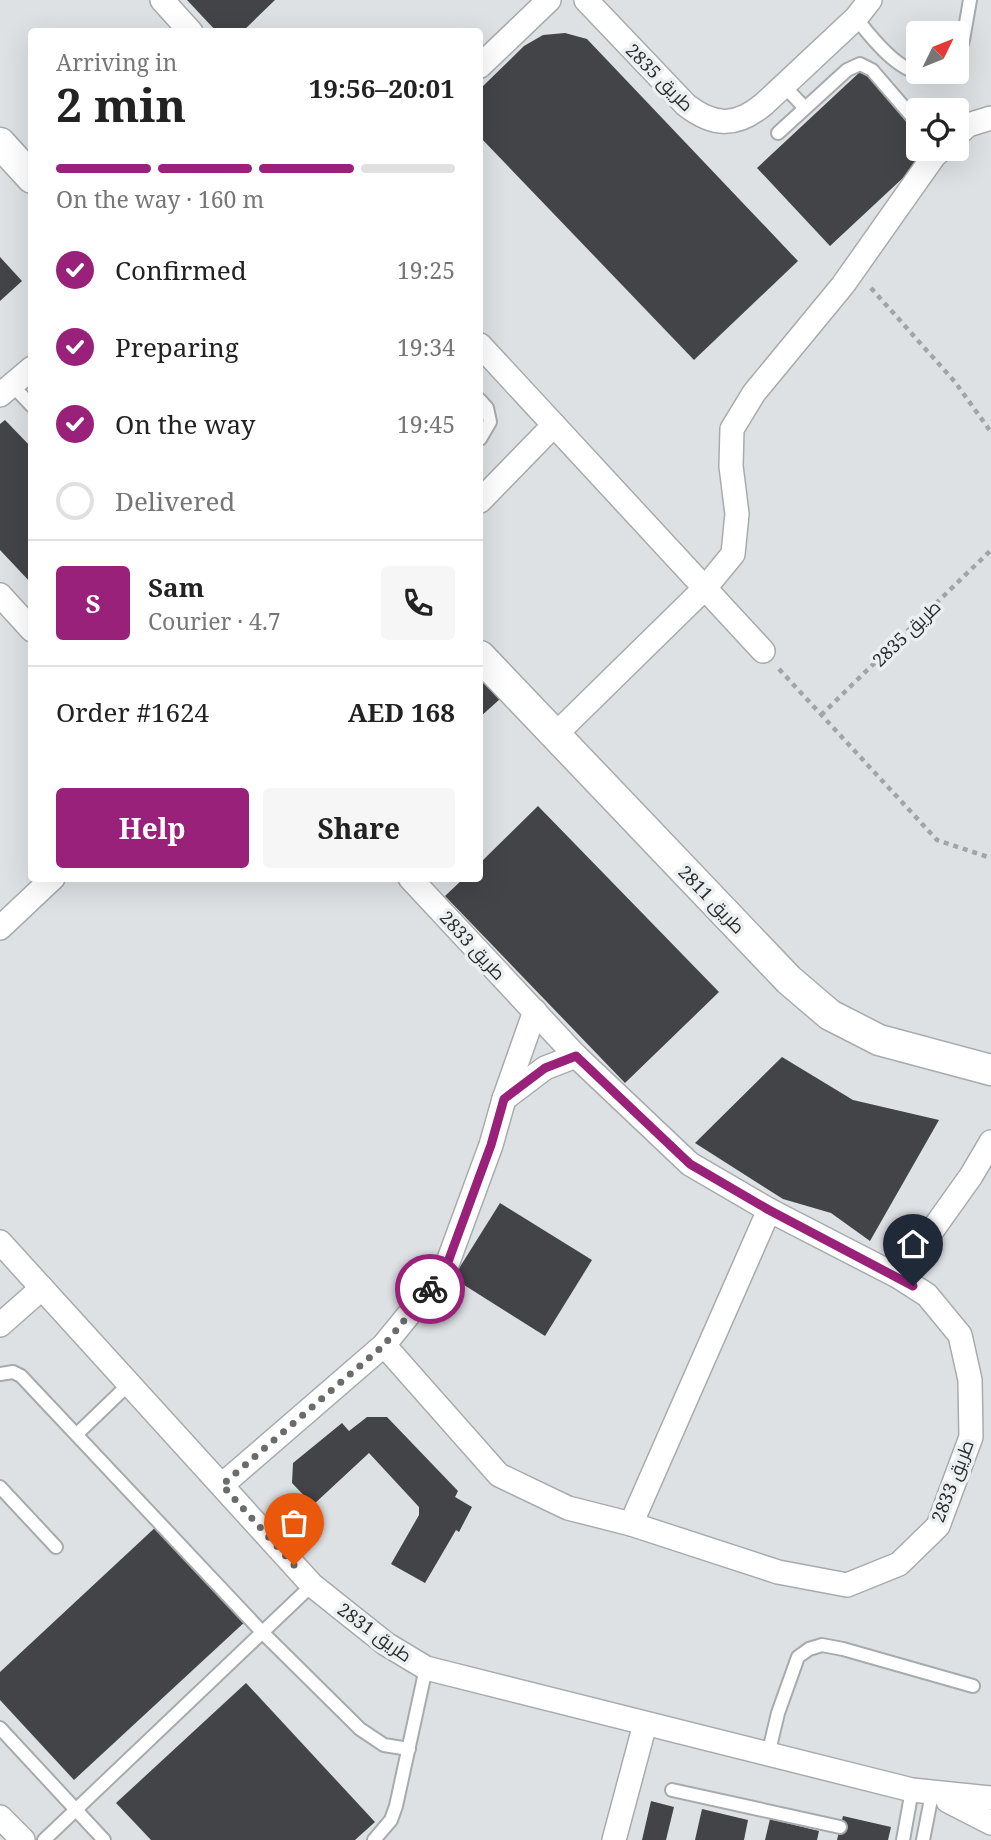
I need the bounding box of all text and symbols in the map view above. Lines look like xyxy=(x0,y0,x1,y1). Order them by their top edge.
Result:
north arrow xyxy=(906,21,970,84)
map controls xyxy=(906,21,969,161)
street label: طريق 2835 xyxy=(620,38,699,117)
text: Arriving in xyxy=(56,46,177,78)
text: 19:56–20:01 xyxy=(309,70,455,106)
text: 2 min xyxy=(56,73,186,135)
button: locate xyxy=(906,98,969,161)
text: On the way · 160 m xyxy=(56,183,264,215)
icon: check xyxy=(56,251,94,289)
text: Confirmed xyxy=(115,252,247,288)
text: 19:25 xyxy=(397,254,455,286)
icon: check xyxy=(56,328,94,366)
text: Preparing xyxy=(115,329,239,365)
text: 19:34 xyxy=(397,331,455,363)
icon: check xyxy=(56,405,94,443)
text: On the way xyxy=(115,406,255,442)
text: 19:45 xyxy=(397,408,455,440)
text: Delivered xyxy=(115,483,235,519)
button: phone xyxy=(381,566,455,640)
text: Sam xyxy=(148,569,204,605)
text: S xyxy=(85,585,101,621)
street label: طريق 2835 xyxy=(867,594,946,672)
text: Courier · 4.7 xyxy=(148,605,281,637)
text: Order #1624 xyxy=(56,694,209,730)
text: AED 168 xyxy=(348,694,455,730)
button: Help xyxy=(56,788,249,868)
button: Share xyxy=(263,788,455,868)
street label: طريق 2811 xyxy=(673,860,751,939)
street label: طريق 2833 xyxy=(434,905,511,985)
pin xyxy=(883,1214,943,1286)
icon: home xyxy=(894,1225,932,1263)
courier xyxy=(395,1254,465,1324)
icon: bike xyxy=(411,1270,449,1308)
street label: طريق 2833 xyxy=(925,1437,980,1526)
pin xyxy=(264,1493,324,1565)
icon: bag xyxy=(275,1504,313,1542)
street label: طريق 2831 xyxy=(333,1597,417,1668)

